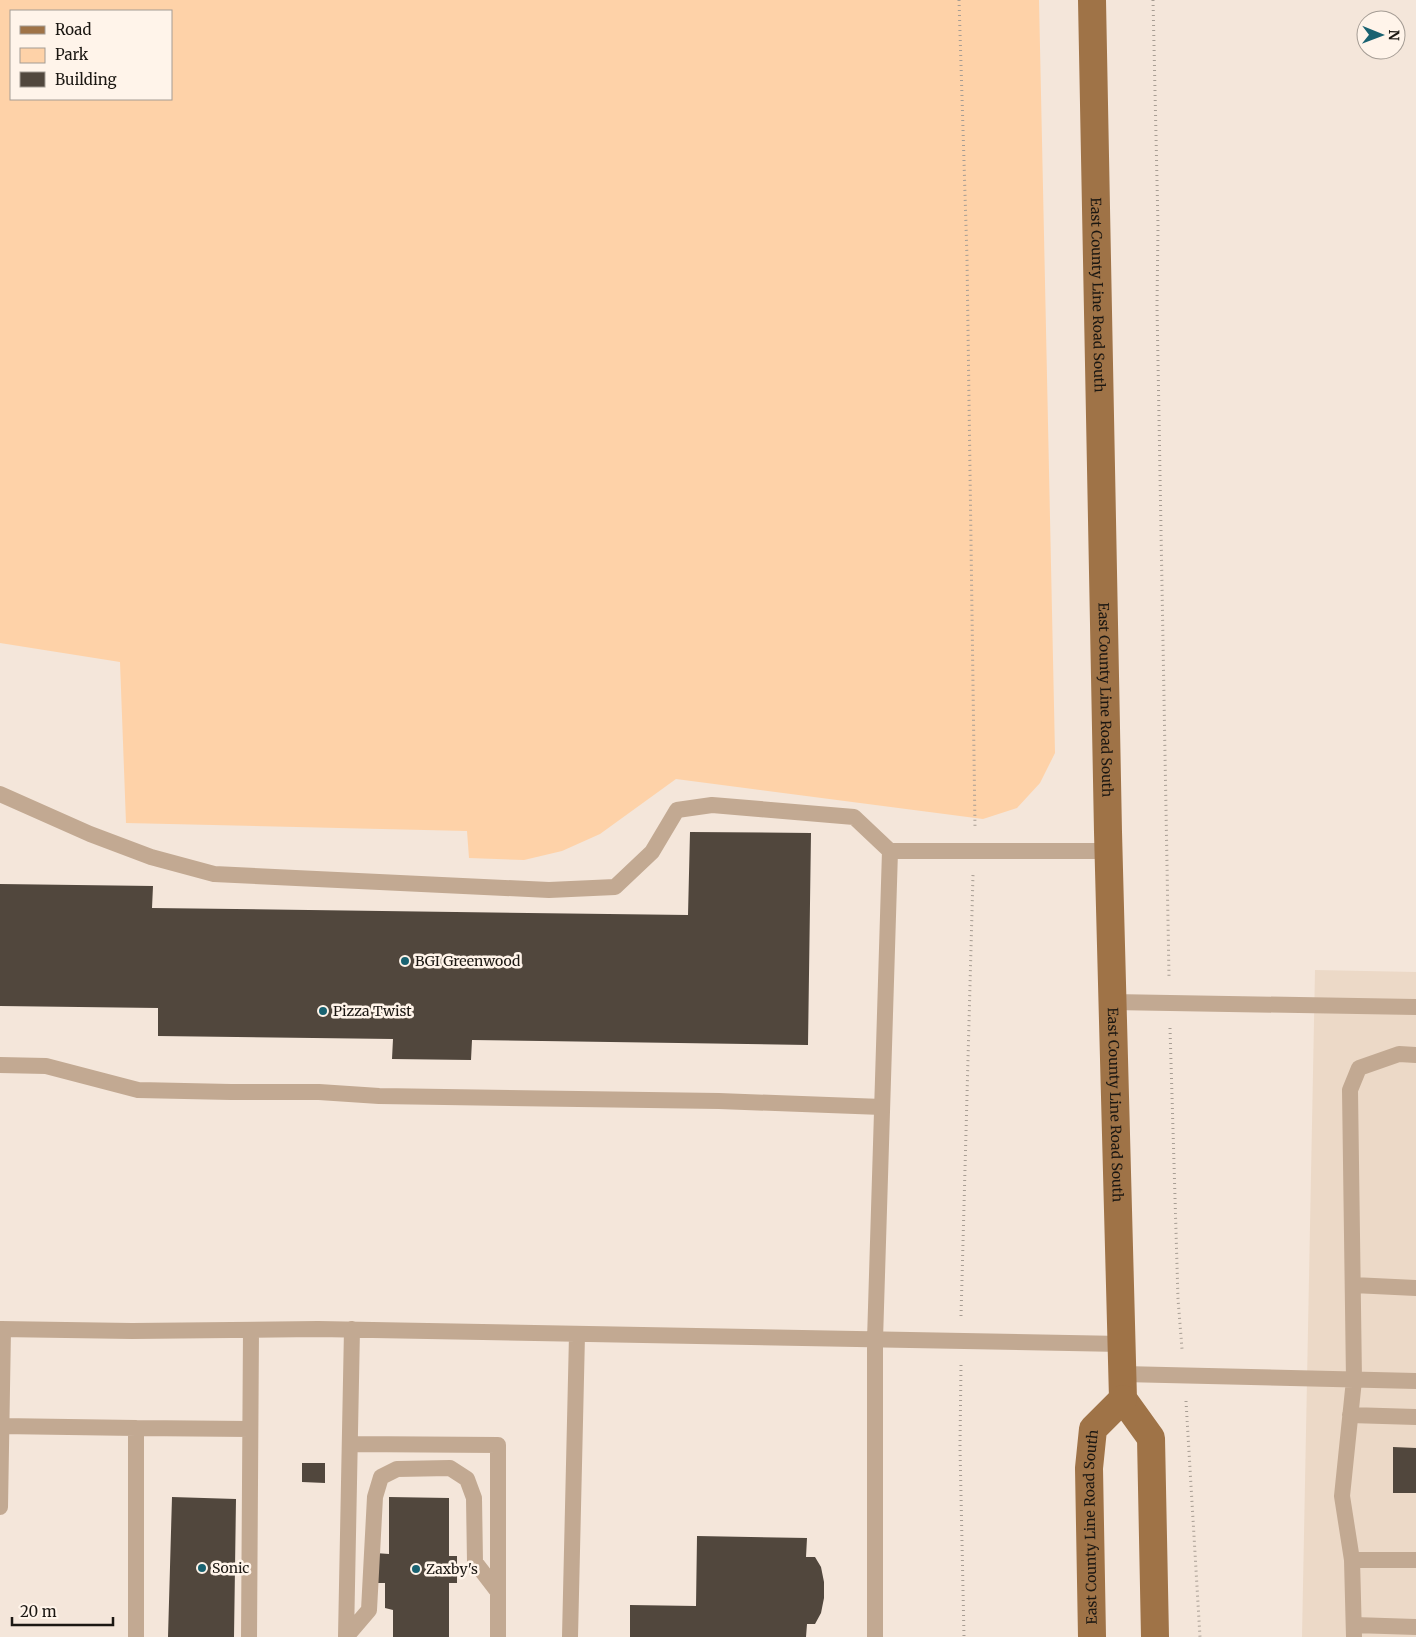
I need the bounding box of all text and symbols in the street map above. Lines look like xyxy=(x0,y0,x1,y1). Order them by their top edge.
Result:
legend xyxy=(10,10,172,100)
north arrow xyxy=(1356,10,1406,60)
text: Road xyxy=(55,20,91,39)
text: N xyxy=(1385,30,1403,41)
text: Park xyxy=(55,45,89,64)
text: Building xyxy=(55,70,117,89)
street label: East County Line Road South xyxy=(1087,197,1109,393)
street label: East County Line Road South xyxy=(1095,602,1116,797)
place label: BGI Greenwood xyxy=(415,952,521,970)
marker: BGI Greenwood xyxy=(399,955,411,967)
place label: Pizza Twist xyxy=(333,1002,412,1020)
marker: Pizza Twist xyxy=(317,1005,329,1017)
street label: East County Line Road South xyxy=(1104,1007,1127,1202)
street label: East County Line Road South xyxy=(1080,1429,1102,1625)
place label: Sonic xyxy=(212,1559,249,1577)
place label: Zaxby's xyxy=(426,1560,478,1578)
marker: Sonic xyxy=(196,1562,208,1574)
marker: Zaxby's xyxy=(410,1563,422,1575)
scale bar xyxy=(12,1594,114,1626)
text: 20 m xyxy=(20,1602,57,1621)

